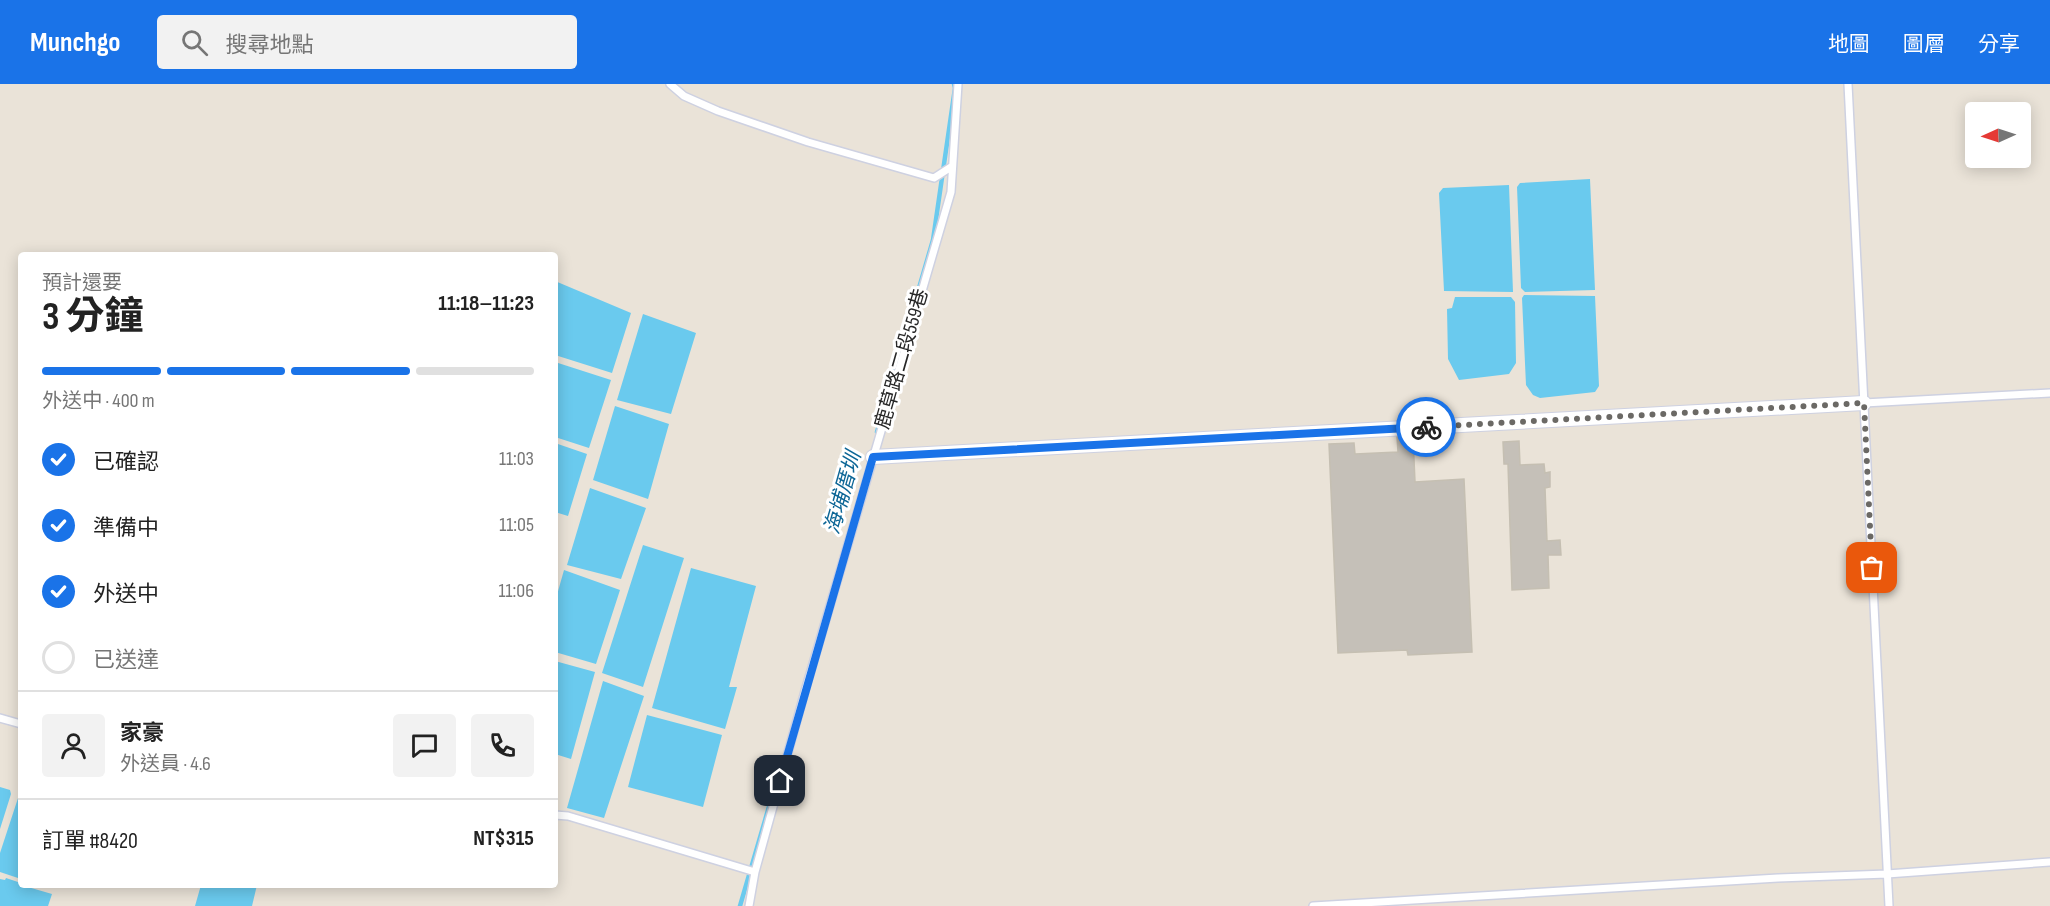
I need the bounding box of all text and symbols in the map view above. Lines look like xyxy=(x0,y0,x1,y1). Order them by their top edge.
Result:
search box xyxy=(157,15,577,69)
text: Munchgo xyxy=(30,26,121,59)
icon: search xyxy=(178,26,211,59)
text: 搜尋地點 xyxy=(226,32,314,59)
text: 地圖 xyxy=(1828,32,1870,57)
text: 圖層 xyxy=(1903,32,1945,57)
text: 分享 xyxy=(1978,32,2020,57)
north arrow xyxy=(1965,102,2031,168)
map controls xyxy=(1965,102,2031,168)
text: 預計還要 xyxy=(42,271,122,295)
street label: 鹿草路二段559巷 xyxy=(870,286,934,432)
text: 11:18–11:23 xyxy=(438,290,534,317)
text: 3 分鐘 xyxy=(42,294,144,341)
text: 外送中 · 400 m xyxy=(42,389,155,413)
courier xyxy=(1396,397,1456,457)
icon: bike xyxy=(1410,411,1443,444)
icon: check xyxy=(42,443,75,476)
water label: 海埔厝圳 xyxy=(819,446,867,537)
text: 11:03 xyxy=(499,447,534,471)
text: 已確認 xyxy=(93,449,159,476)
icon: check xyxy=(42,509,75,542)
text: 11:05 xyxy=(499,513,534,537)
text: 準備中 xyxy=(93,515,159,542)
pin xyxy=(1846,542,1897,593)
icon: bag xyxy=(1855,551,1888,584)
icon: check xyxy=(42,575,75,608)
text: 11:06 xyxy=(499,579,534,603)
text: 外送中 xyxy=(93,581,159,608)
text: 已送達 xyxy=(93,647,159,674)
button: person xyxy=(42,714,105,777)
button: chat xyxy=(393,714,456,777)
button: phone xyxy=(471,714,534,777)
text: 家豪 xyxy=(120,720,164,747)
text: 外送員 · 4.6 xyxy=(120,752,211,776)
pin xyxy=(754,755,805,806)
icon: home xyxy=(763,764,796,797)
text: NT$315 xyxy=(473,825,534,852)
text: 訂單 #8420 xyxy=(42,828,138,855)

